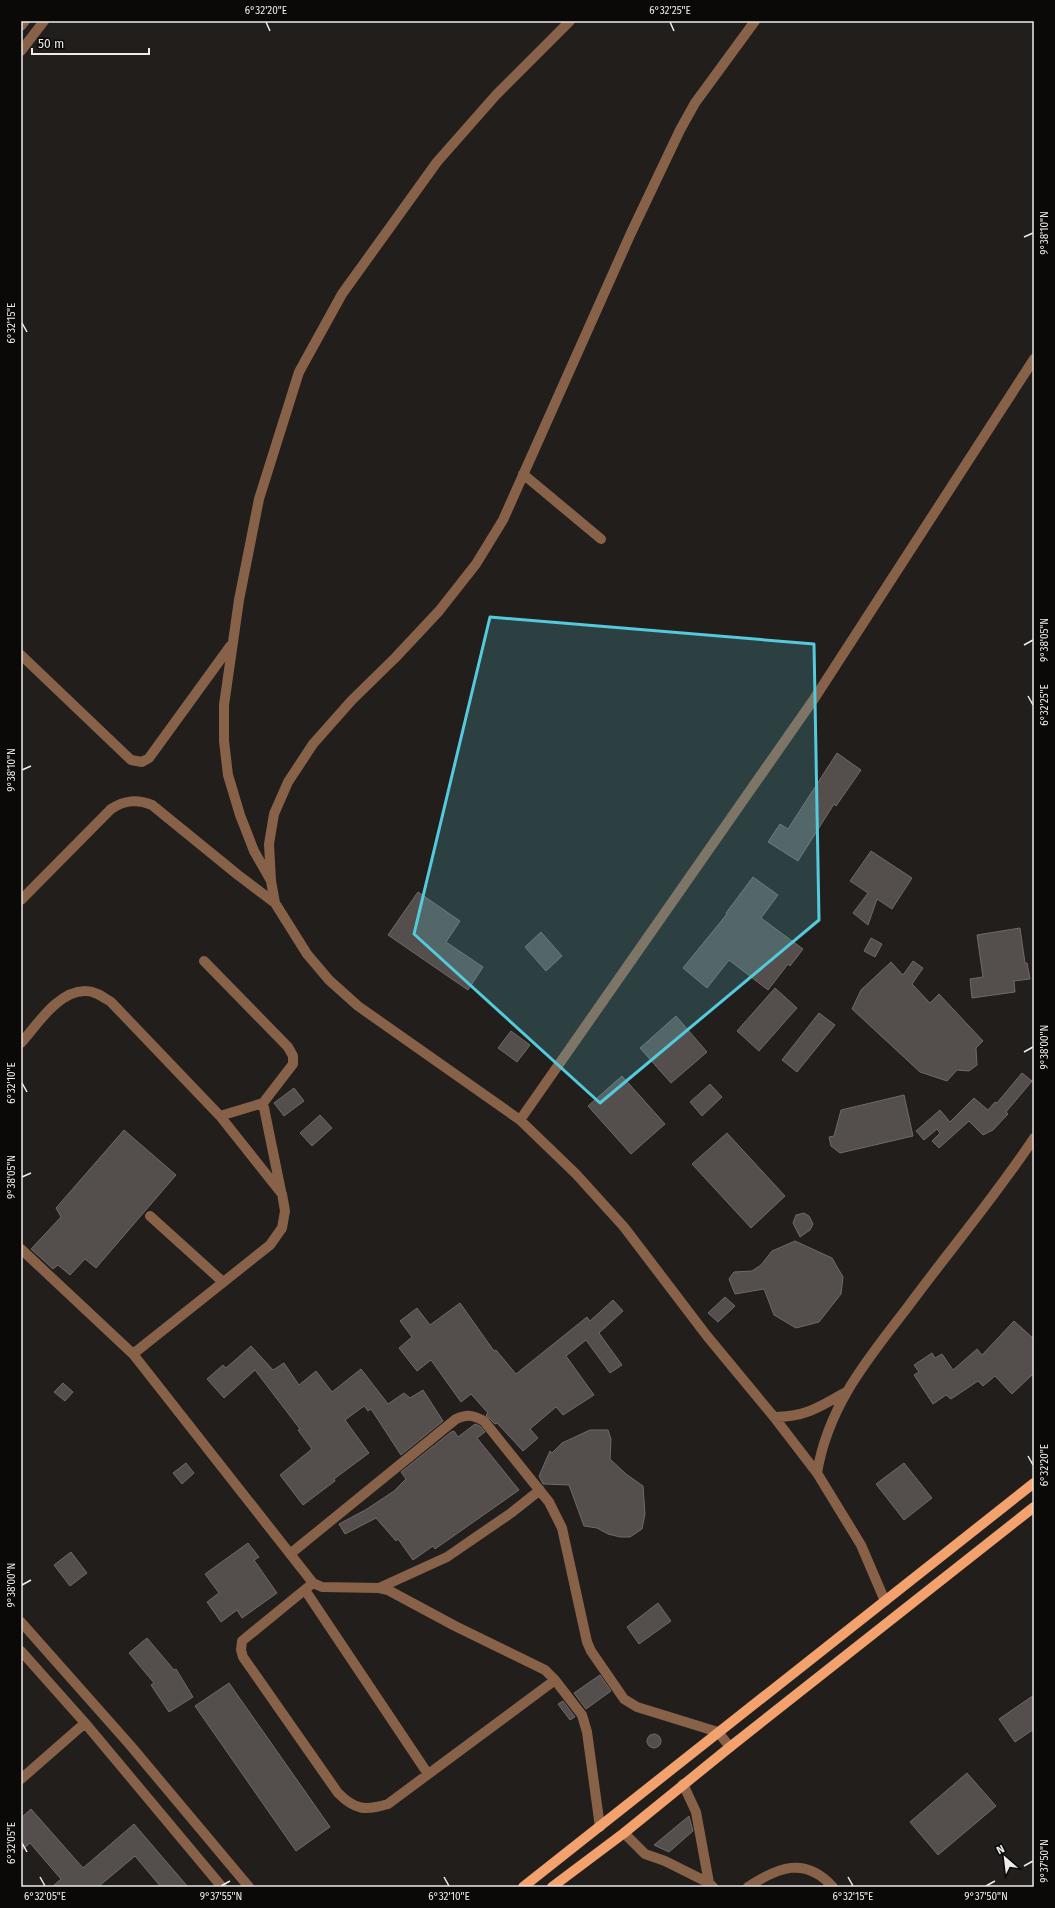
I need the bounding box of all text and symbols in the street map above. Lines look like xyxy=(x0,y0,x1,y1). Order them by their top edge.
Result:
text: 6°32'20"E xyxy=(245,5,287,17)
text: 6°32'25"E xyxy=(649,5,691,17)
scale bar xyxy=(32,30,149,56)
text: 50 m xyxy=(38,37,64,51)
text: 9°38'10"N xyxy=(1039,211,1051,255)
text: 6°32'15"E xyxy=(6,303,18,343)
text: 9°38'05"N xyxy=(1039,618,1051,662)
text: 6°32'25"E xyxy=(1039,684,1051,726)
text: 9°38'10"N xyxy=(6,748,18,792)
text: 9°38'00"N xyxy=(1039,1025,1051,1069)
text: 6°32'10"E xyxy=(6,1062,18,1104)
text: 9°38'05"N xyxy=(6,1155,18,1199)
text: 6°32'20"E xyxy=(1039,1444,1051,1486)
text: 9°38'00"N xyxy=(6,1563,18,1607)
text: 6°32'05"E xyxy=(6,1822,18,1864)
north arrow xyxy=(985,1838,1025,1878)
text: 9°37'50"N xyxy=(1039,1839,1051,1883)
text: N xyxy=(994,1842,1007,1857)
text: 6°32'05"E xyxy=(24,1891,66,1903)
text: 9°37'55"N xyxy=(200,1891,242,1903)
text: 6°32'10"E xyxy=(428,1891,470,1903)
text: 6°32'15"E xyxy=(833,1891,873,1903)
text: 9°37'50"N xyxy=(964,1891,1008,1903)

